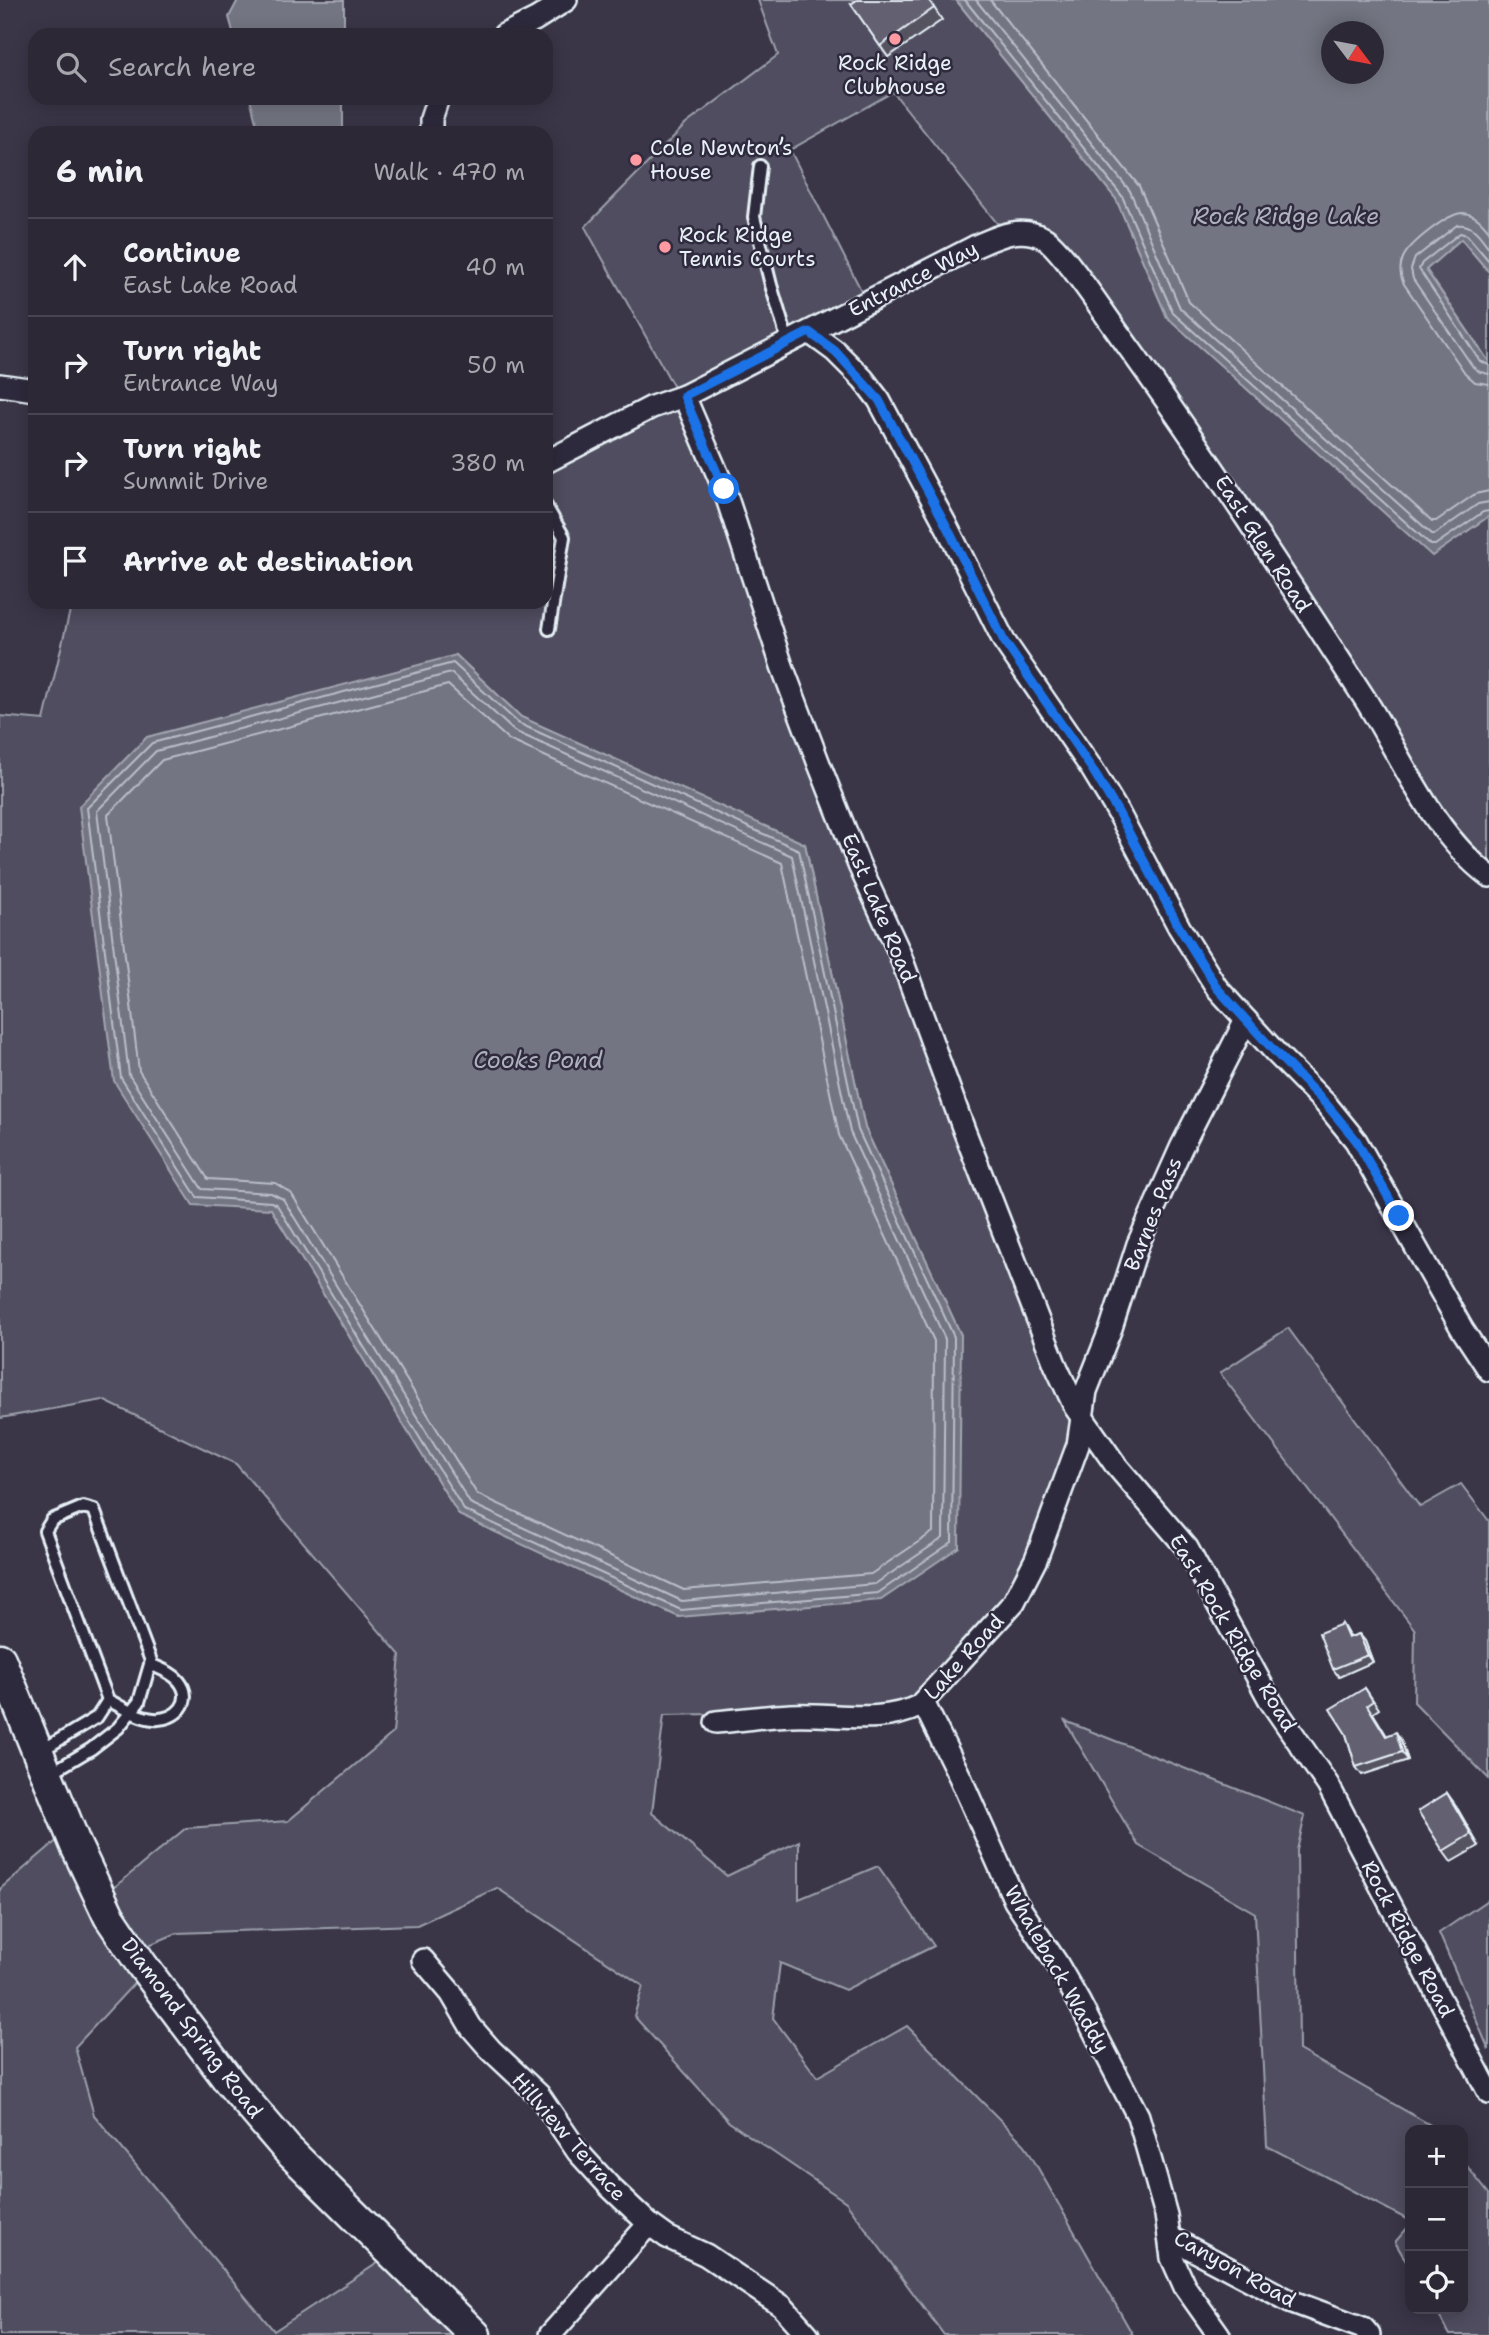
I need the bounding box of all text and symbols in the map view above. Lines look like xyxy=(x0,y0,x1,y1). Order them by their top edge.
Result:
north arrow xyxy=(1321,21,1384,84)
search box xyxy=(28,28,553,105)
marker: Rock Ridge Clubhouse xyxy=(887,31,903,47)
icon: search xyxy=(52,48,90,86)
text: Search here xyxy=(108,49,257,84)
place label: Rock Ridge Clubhouse xyxy=(838,49,952,101)
place label: Cole Newton’s House xyxy=(650,134,792,186)
text: 6 min xyxy=(56,151,143,192)
marker: Cole Newton’s House xyxy=(628,152,644,168)
text: Walk · 470 m xyxy=(373,157,525,187)
water label: Rock Ridge Lake xyxy=(1193,201,1379,231)
place label: Rock Ridge Tennis Courts xyxy=(679,221,816,273)
street label: Entrance Way xyxy=(843,234,983,324)
text: Continue xyxy=(123,235,241,270)
marker: Rock Ridge Tennis Courts xyxy=(657,239,673,255)
icon: ahead xyxy=(56,248,94,286)
text: 40 m xyxy=(465,252,525,282)
text: East Lake Road xyxy=(123,270,298,300)
text: Turn right xyxy=(123,333,261,368)
icon: right xyxy=(56,346,94,384)
text: 50 m xyxy=(467,350,525,380)
text: Entrance Way xyxy=(123,368,278,398)
text: Turn right xyxy=(123,431,261,466)
icon: right xyxy=(56,444,94,482)
text: 380 m xyxy=(450,448,525,478)
text: Summit Drive xyxy=(123,466,269,496)
street label: East Glen Road xyxy=(1208,470,1318,618)
route start xyxy=(708,473,739,504)
icon: arrive xyxy=(56,542,94,580)
text: Arrive at destination xyxy=(123,544,413,579)
street label: East Lake Road xyxy=(835,829,923,987)
water label: Cooks Pond xyxy=(473,1045,603,1075)
street label: Barnes Pass xyxy=(1117,1153,1189,1275)
route end xyxy=(1383,1200,1414,1231)
street label: East Rock Ridge Road xyxy=(1163,1529,1303,1737)
street label: Lake Road xyxy=(918,1608,1010,1706)
street label: Rock Ridge Road xyxy=(1355,1856,1461,2022)
street label: Whaleback Waddy xyxy=(998,1880,1116,2058)
street label: Diamond Spring Road xyxy=(115,1932,269,2124)
street label: Hillview Terrace xyxy=(505,2067,633,2207)
map controls xyxy=(1405,2125,1468,2314)
button: + xyxy=(1405,2125,1468,2188)
button: − xyxy=(1405,2188,1468,2251)
street label: Canyon Road xyxy=(1169,2224,1301,2314)
button: locate xyxy=(1405,2251,1468,2314)

